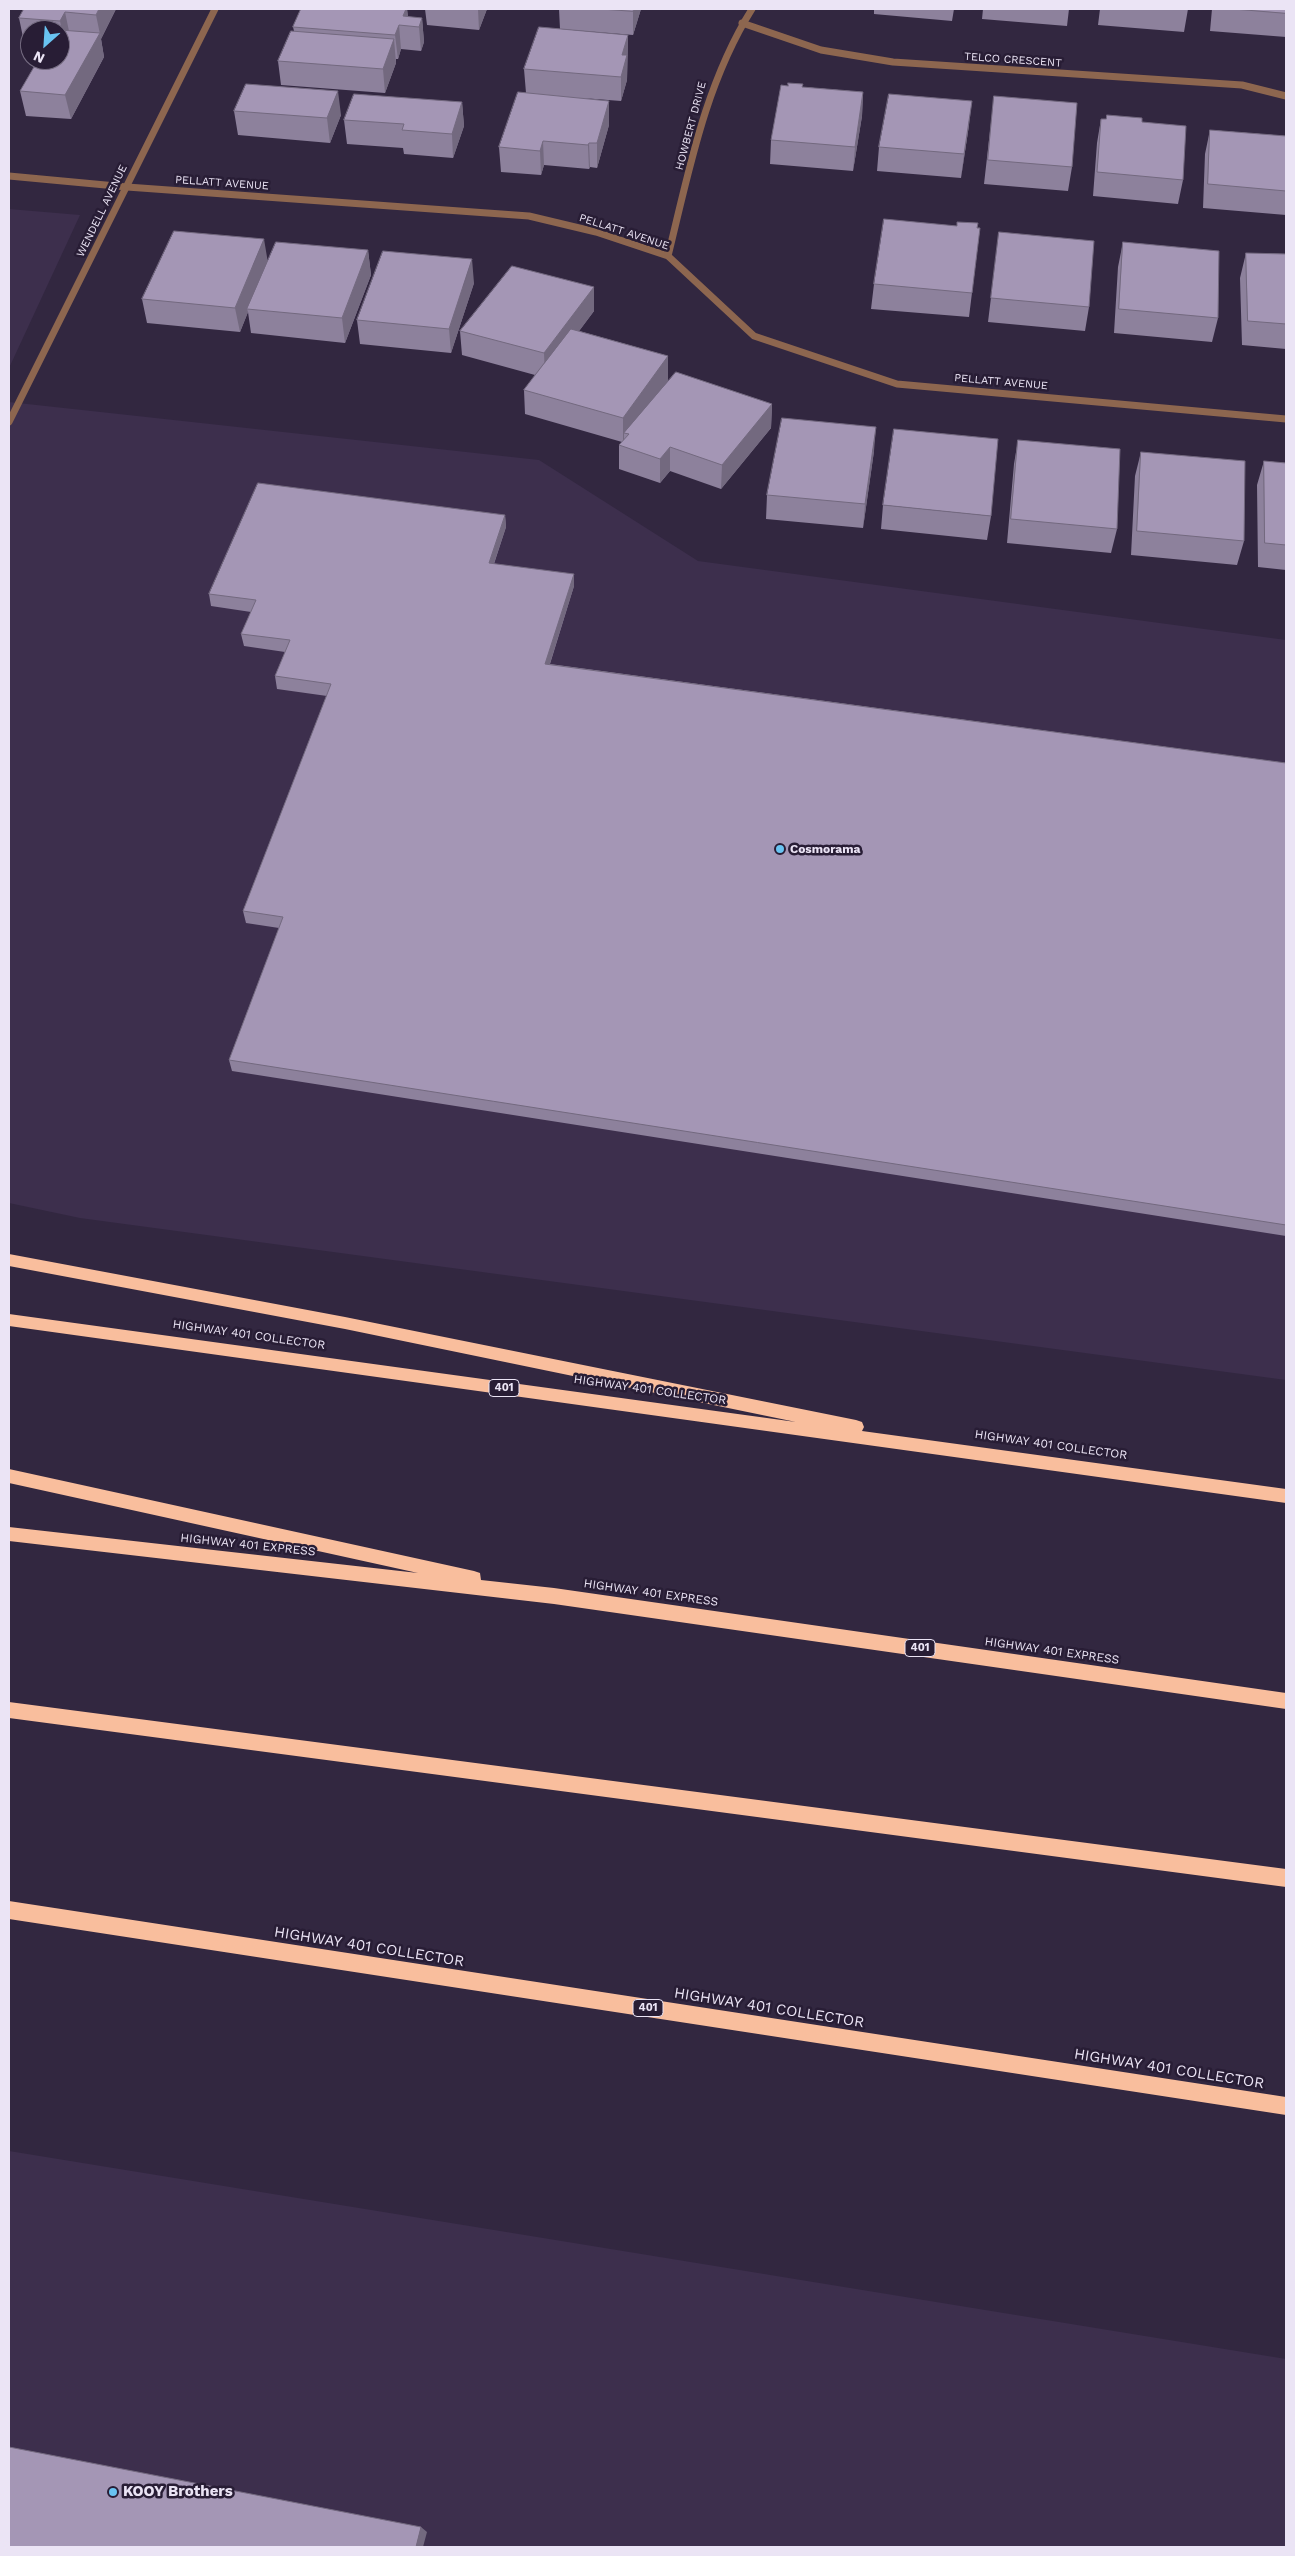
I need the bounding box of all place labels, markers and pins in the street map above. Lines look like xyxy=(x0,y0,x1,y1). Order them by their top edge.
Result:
place label: Cosmorama xyxy=(790,842,861,856)
marker: Cosmorama xyxy=(774,843,786,855)
place label: KOOY Brothers xyxy=(123,2483,233,2501)
marker: KOOY Brothers xyxy=(107,2486,119,2498)

